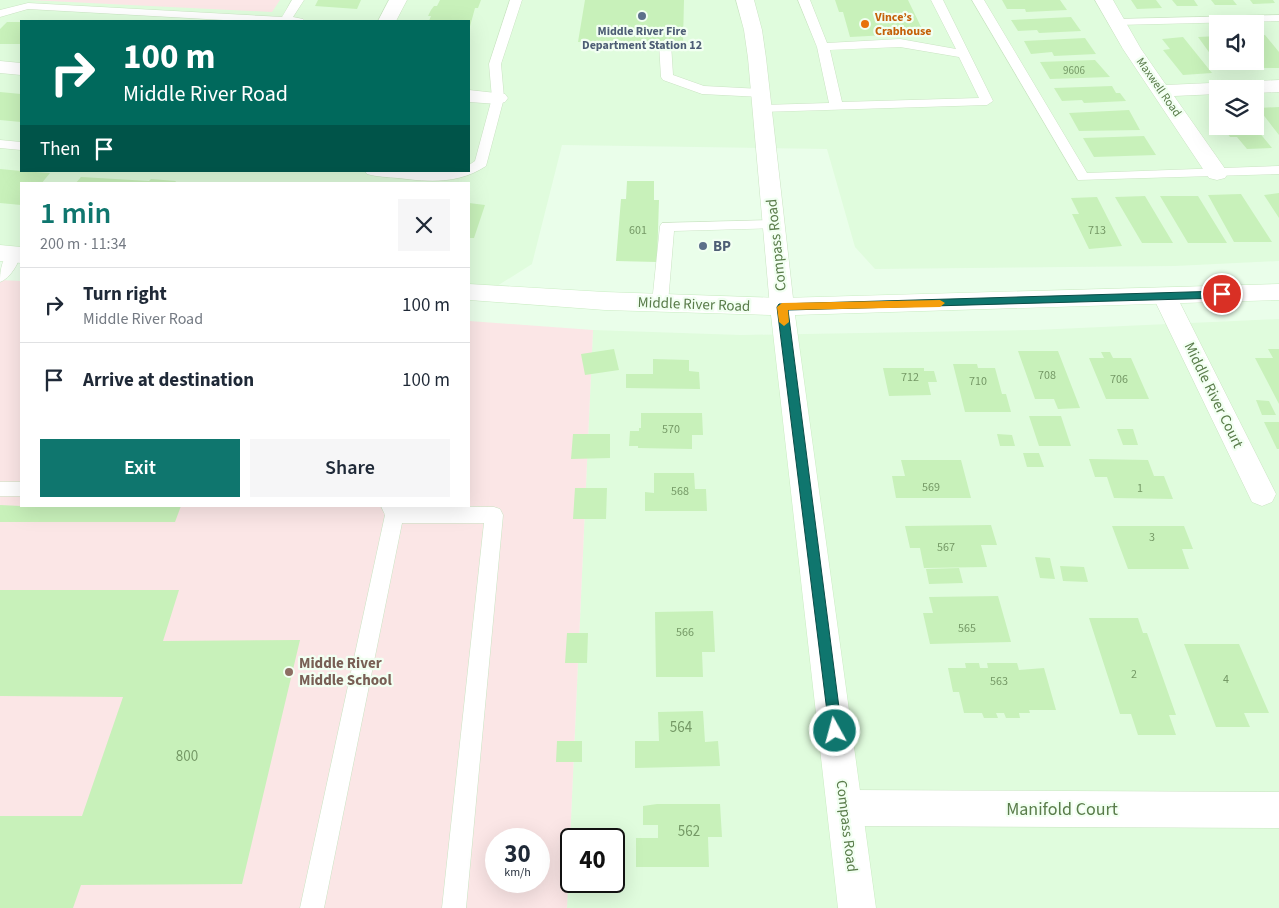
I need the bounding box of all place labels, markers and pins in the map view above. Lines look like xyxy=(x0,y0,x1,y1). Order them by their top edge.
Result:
place label: Vince’s Crabhouse xyxy=(874,9,931,40)
marker: Middle River Fire Department Station 12 xyxy=(636,10,648,22)
marker: Vince’s Crabhouse xyxy=(859,18,871,30)
place label: Middle River Fire Department Station 12 xyxy=(582,23,702,54)
place label: BP xyxy=(713,236,731,257)
marker: BP xyxy=(697,240,709,252)
pin xyxy=(1201,273,1243,315)
place label: Middle River Middle School xyxy=(299,653,392,691)
marker: Middle River Middle School xyxy=(283,666,295,678)

